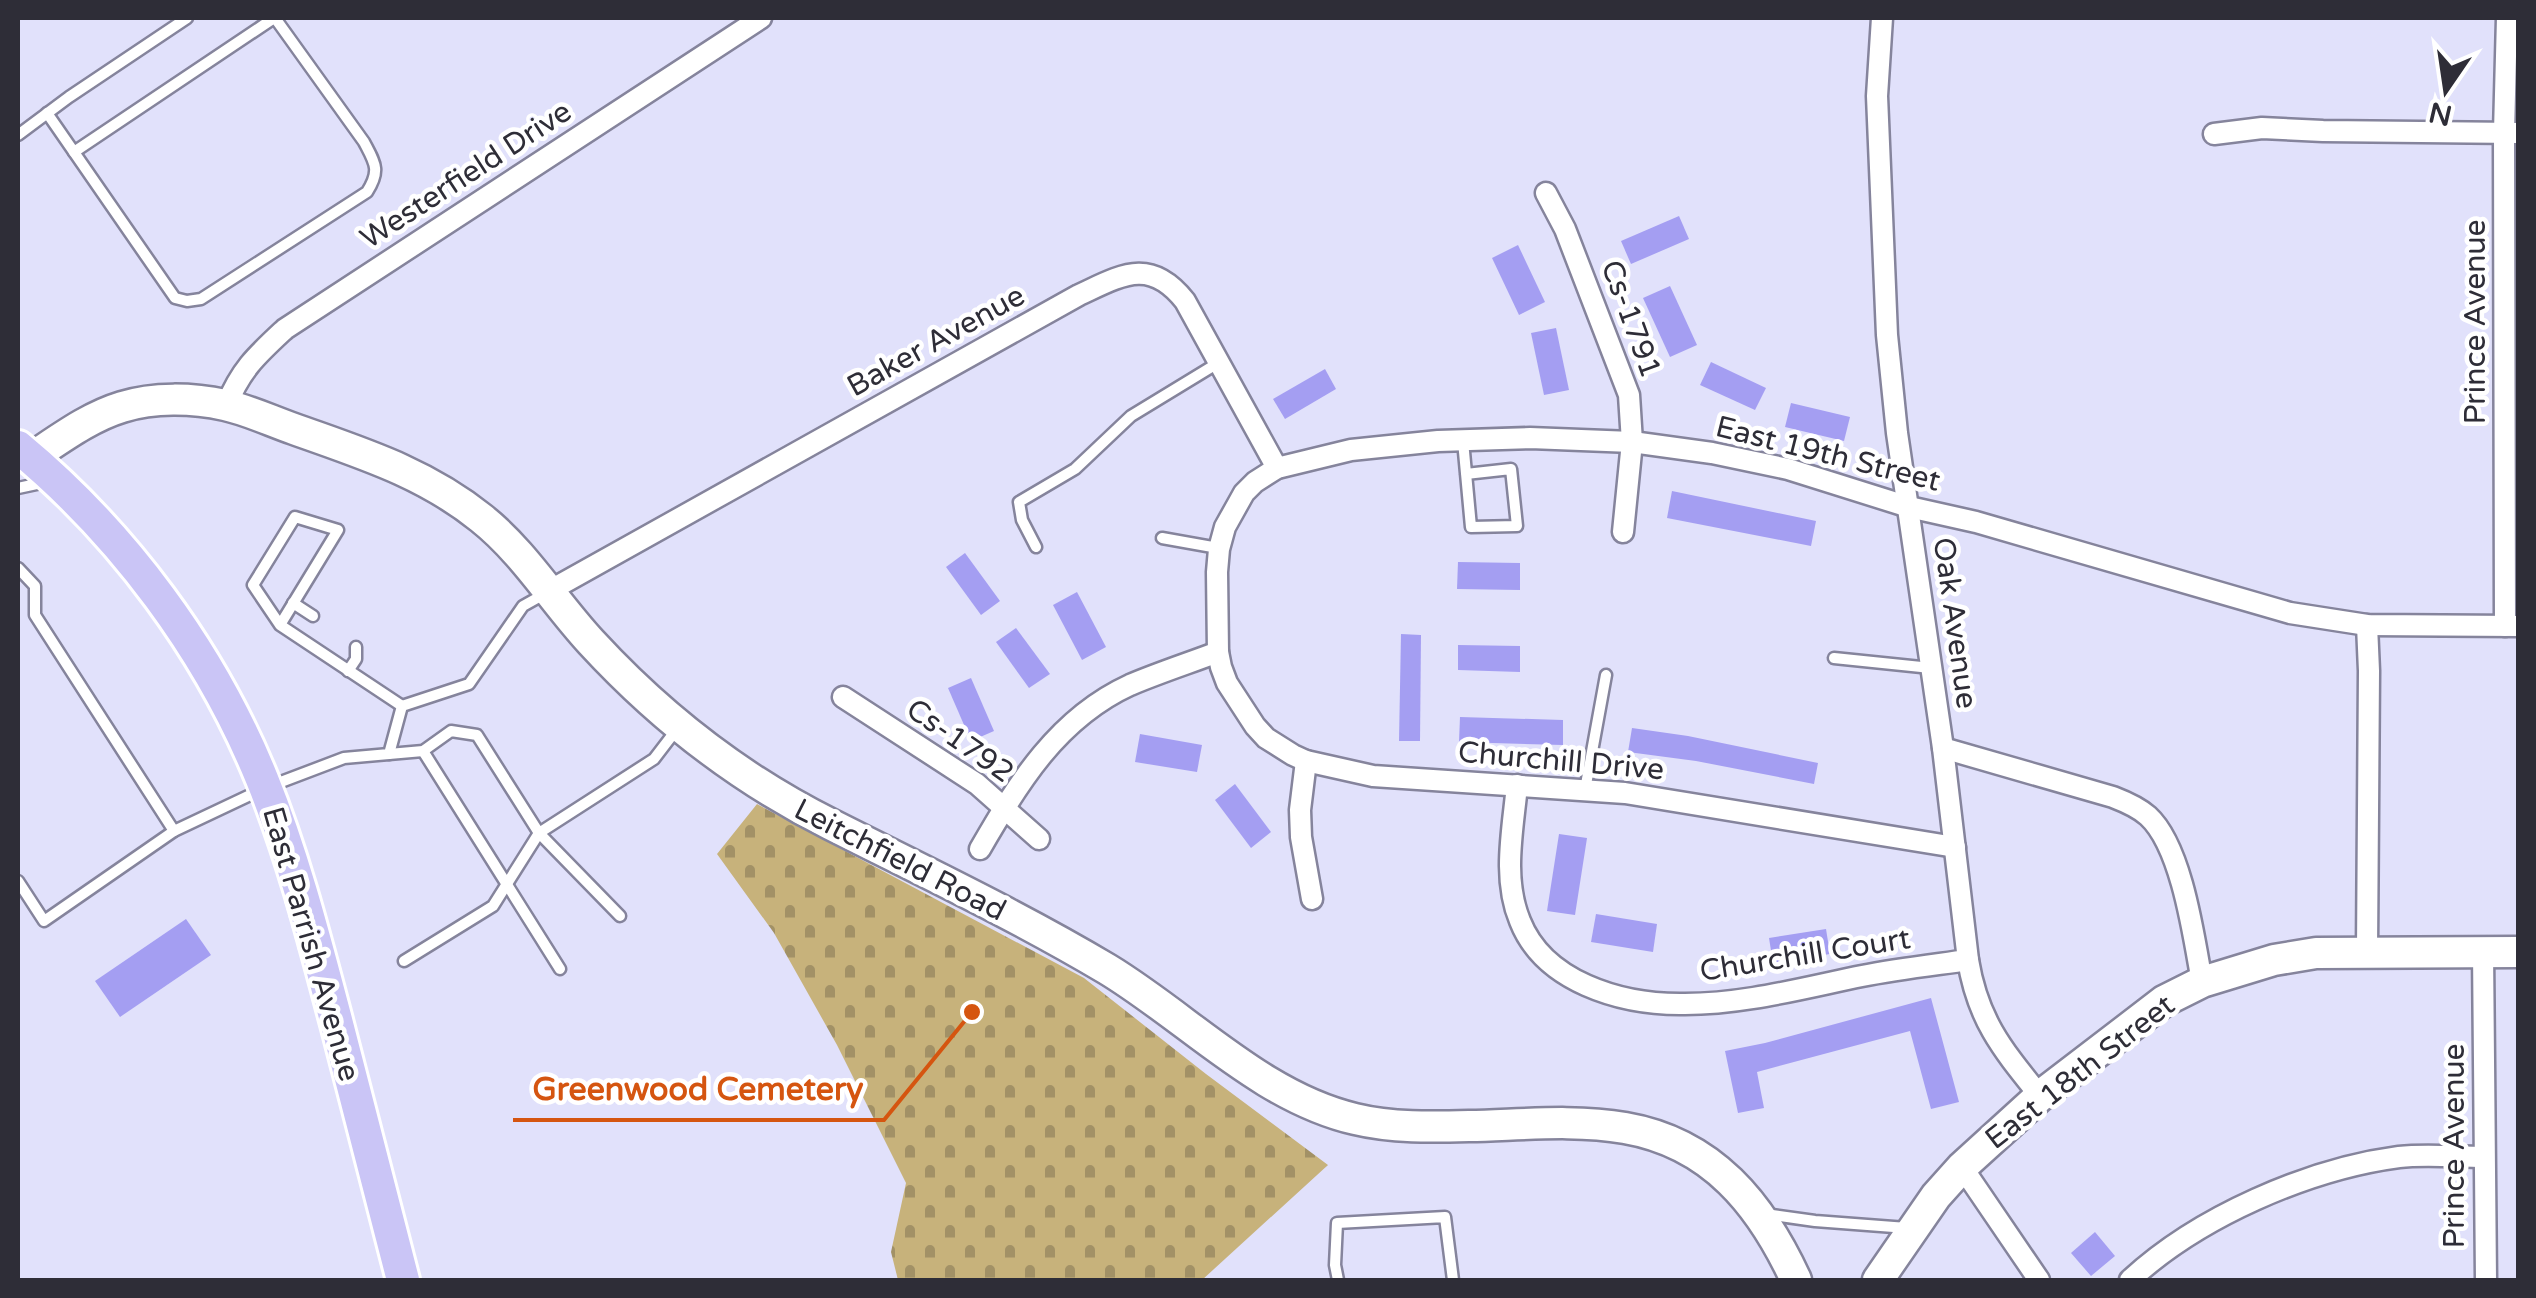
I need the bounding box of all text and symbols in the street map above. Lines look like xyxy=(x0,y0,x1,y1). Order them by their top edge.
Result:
north arrow xyxy=(2396,40,2496,140)
street label: Westerfield Drive xyxy=(354,93,578,257)
text: N xyxy=(2426,94,2455,132)
street label: Prince Avenue xyxy=(2457,219,2494,425)
street label: Cs-1791 xyxy=(1593,255,1669,383)
street label: Baker Avenue xyxy=(841,277,1031,405)
street label: East 19th Street xyxy=(1712,408,1944,500)
street label: Oak Avenue xyxy=(1925,535,1985,711)
street label: Cs-1792 xyxy=(899,691,1021,791)
street label: Churchill Drive xyxy=(1456,734,1666,788)
street label: Leitchfield Road xyxy=(788,791,1012,929)
street label: East Parrish Avenue xyxy=(254,802,368,1086)
street label: Churchill Court xyxy=(1697,920,1913,990)
street label: East 18th Street xyxy=(1978,987,2182,1157)
street label: Prince Avenue xyxy=(2436,1043,2473,1249)
callout: Greenwood Cemetery xyxy=(513,1058,884,1120)
text: Greenwood Cemetery xyxy=(533,1071,863,1109)

